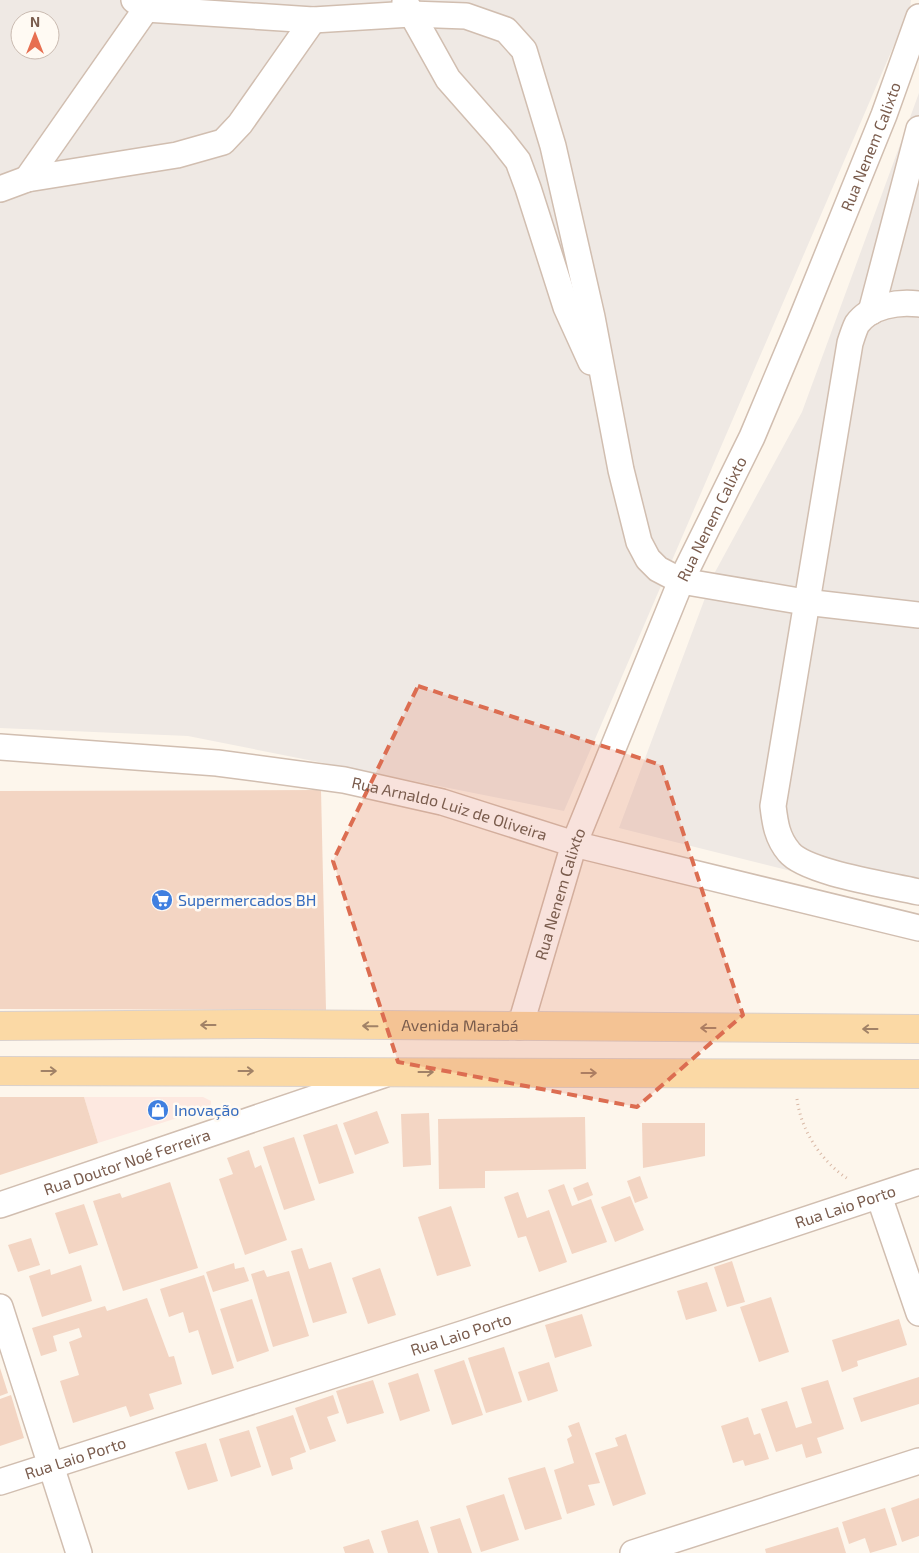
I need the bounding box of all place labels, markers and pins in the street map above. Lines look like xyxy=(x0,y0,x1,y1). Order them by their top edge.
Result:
supermarket icon: Supermercados BH xyxy=(150,888,174,912)
place label: Supermercados BH xyxy=(178,890,316,909)
shop icon: Inovação xyxy=(146,1098,170,1122)
place label: Inovação xyxy=(174,1100,239,1120)

